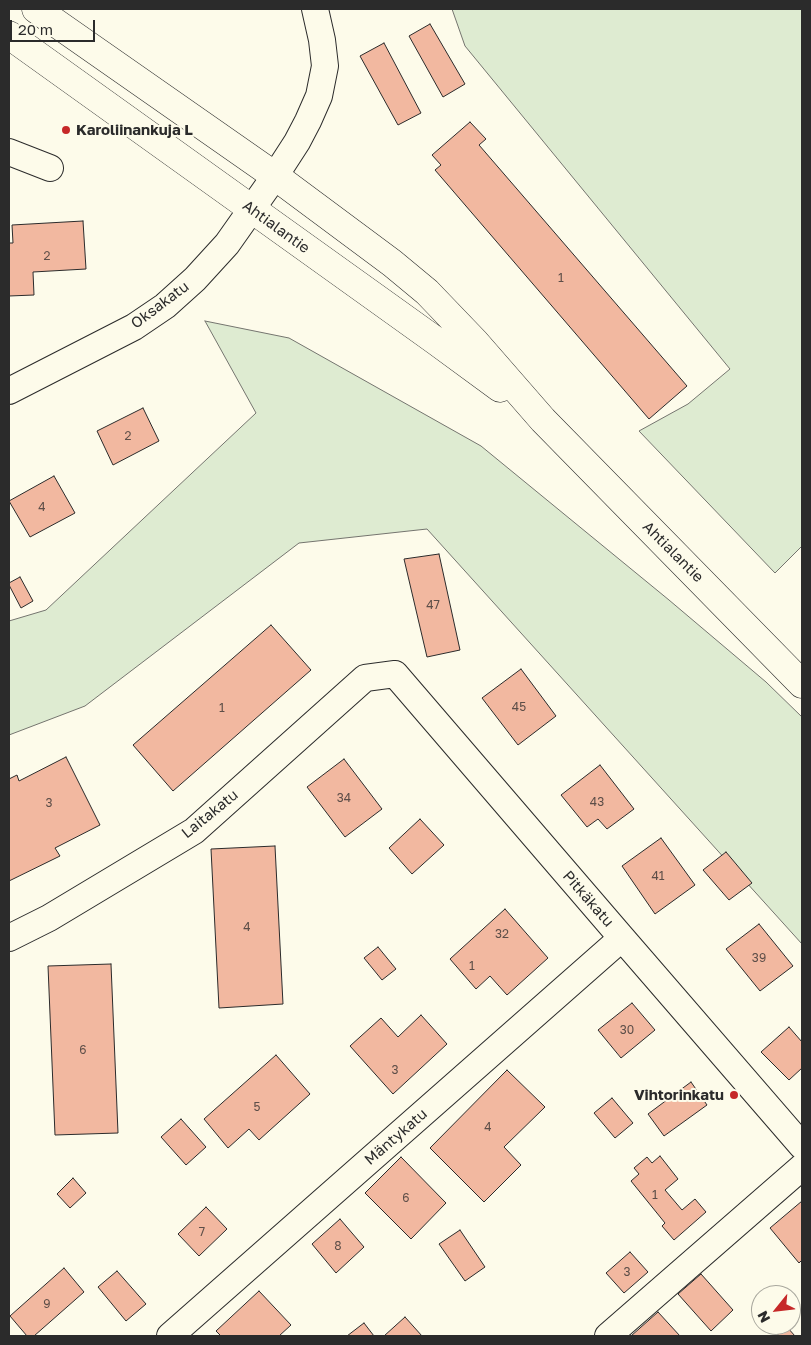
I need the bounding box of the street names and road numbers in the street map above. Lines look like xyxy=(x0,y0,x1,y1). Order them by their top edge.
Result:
street label: Ahtialantie xyxy=(239,197,313,257)
street label: Oksakatu xyxy=(128,277,192,333)
street label: Ahtialantie xyxy=(639,518,707,586)
street label: Laitakatu xyxy=(178,786,242,842)
street label: Pitkäkatu xyxy=(559,867,617,931)
street label: Mäntykatu xyxy=(361,1105,431,1169)

